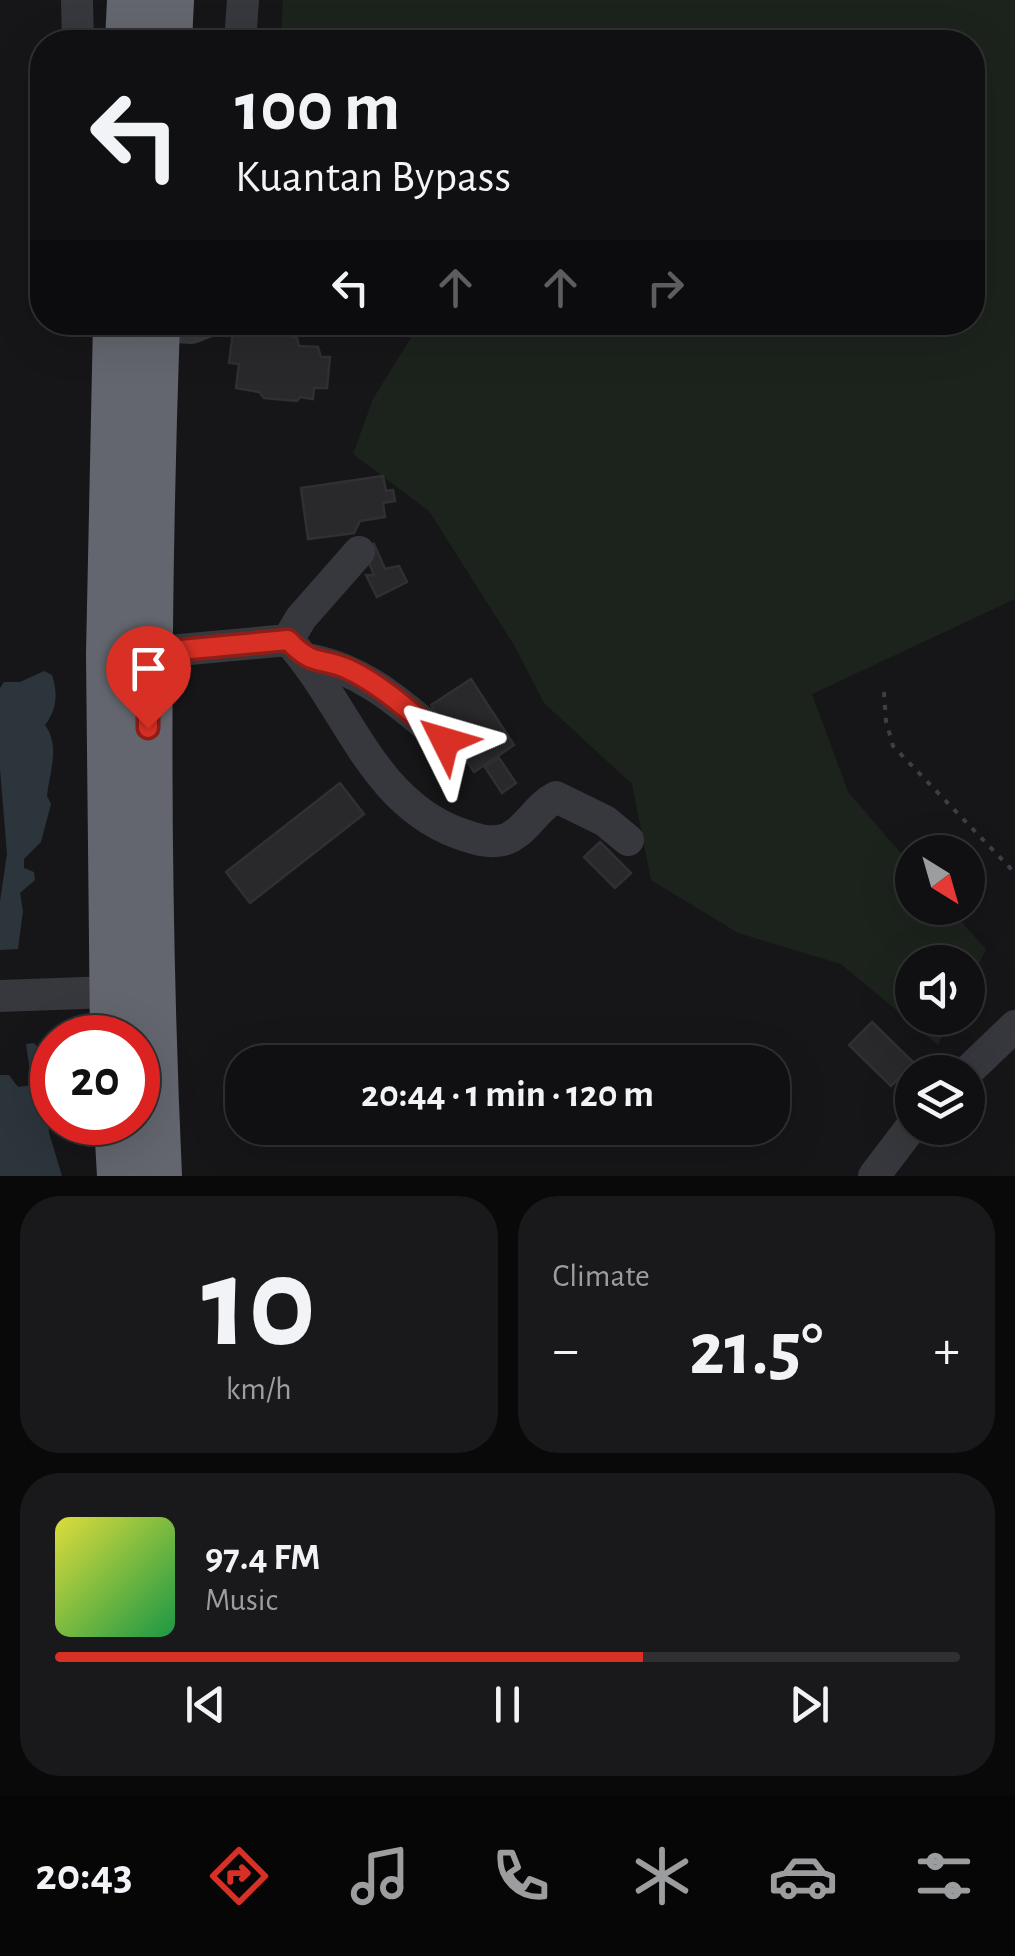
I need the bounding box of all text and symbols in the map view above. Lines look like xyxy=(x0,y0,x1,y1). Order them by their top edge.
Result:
icon: left xyxy=(70,70,200,200)
text: 100 m xyxy=(235,73,400,143)
text: Kuantan Bypass xyxy=(235,155,511,200)
icon: left xyxy=(323,260,378,315)
icon: ahead xyxy=(428,260,483,315)
icon: ahead xyxy=(533,260,588,315)
icon: right xyxy=(638,260,693,315)
pin xyxy=(106,626,191,729)
icon: arrive xyxy=(121,641,176,696)
position arrow xyxy=(393,689,497,793)
north arrow xyxy=(895,835,985,925)
map controls xyxy=(895,835,985,1145)
button: sound xyxy=(895,945,985,1035)
speed limit sign: 20 xyxy=(30,1015,160,1145)
button: layers xyxy=(895,1055,985,1145)
text: 20:44 · 1 min · 120 m xyxy=(361,1076,654,1114)
text: 10 xyxy=(201,1240,316,1370)
text: Climate xyxy=(553,1260,650,1292)
text: 21.5° xyxy=(689,1313,823,1388)
text: − xyxy=(553,1323,579,1378)
text: + xyxy=(934,1323,960,1378)
text: km/h xyxy=(226,1373,292,1405)
text: 97.4 FM xyxy=(205,1539,321,1577)
text: Music xyxy=(205,1584,278,1616)
icon: previous xyxy=(178,1677,233,1732)
icon: pause xyxy=(480,1677,535,1732)
icon: next xyxy=(782,1677,837,1732)
icon: directions xyxy=(204,1841,274,1911)
icon: music xyxy=(345,1841,415,1911)
icon: phone xyxy=(486,1841,556,1911)
icon: climate xyxy=(627,1841,697,1911)
icon: car xyxy=(768,1841,838,1911)
icon: filters xyxy=(909,1841,979,1911)
text: 20:43 xyxy=(36,1853,133,1898)

